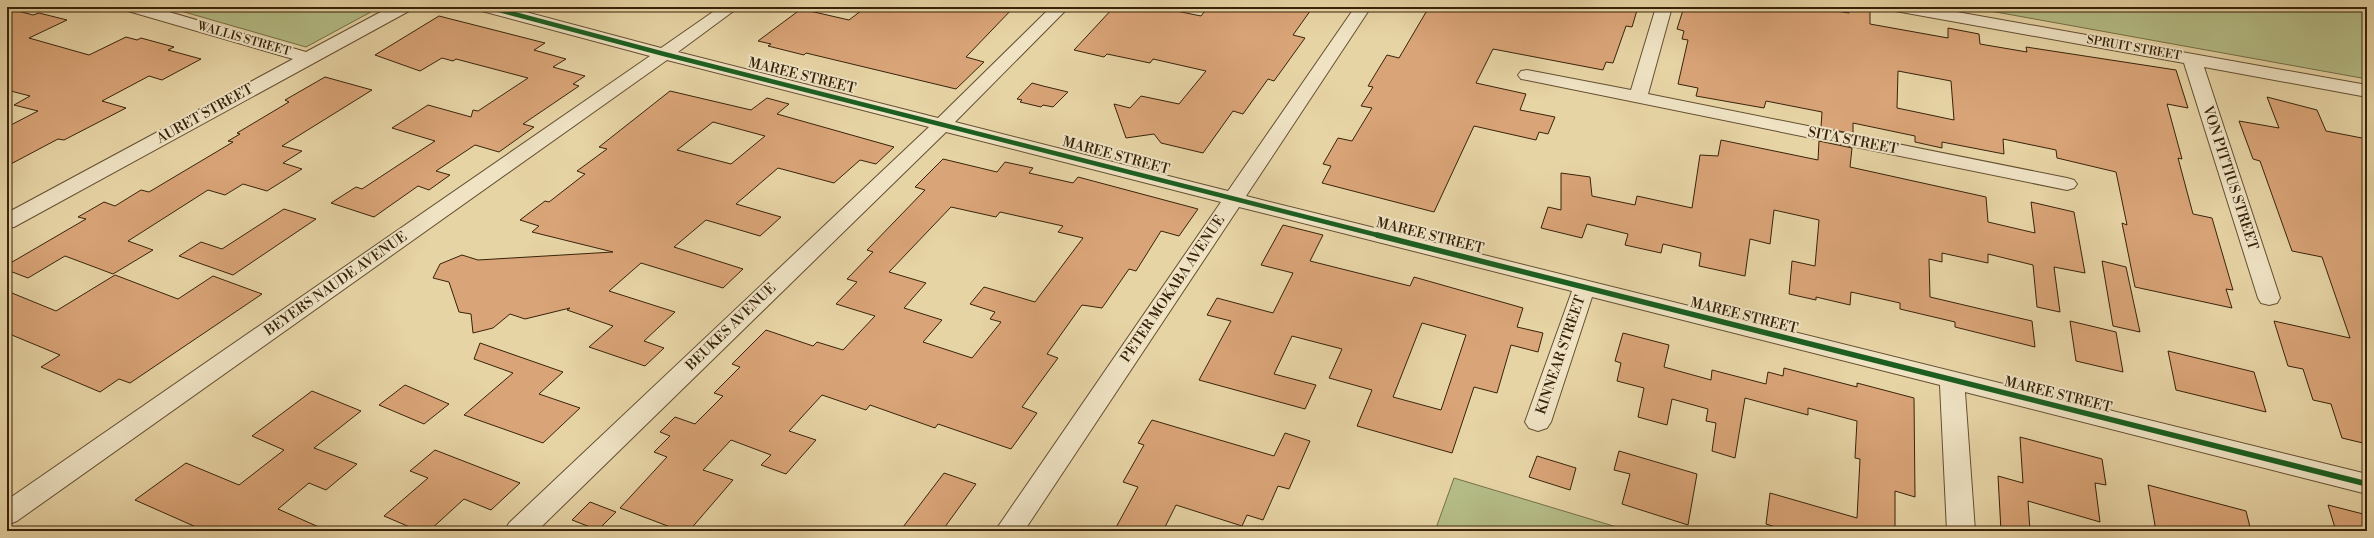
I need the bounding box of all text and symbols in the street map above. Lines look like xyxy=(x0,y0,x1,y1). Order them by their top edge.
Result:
street label: WALLIS STREET xyxy=(195,18,293,60)
street label: SPRUIT STREET xyxy=(2085,32,2183,64)
street label: MAREE STREET xyxy=(746,54,858,98)
street label: AURET STREET xyxy=(153,80,257,148)
street label: VON PITTIUS STREET xyxy=(2198,103,2262,252)
street label: SITA STREET xyxy=(1806,123,1900,159)
street label: MAREE STREET xyxy=(1060,133,1172,179)
street label: PETER MOKABA AVENUE xyxy=(1117,212,1229,366)
street label: MAREE STREET xyxy=(1374,214,1486,258)
street label: BEYERS NAUDE AVENUE xyxy=(260,228,411,341)
street label: BEUKES AVENUE xyxy=(681,279,780,375)
street label: KINNEAR STREET xyxy=(1532,293,1590,417)
street label: MAREE STREET xyxy=(1688,294,1800,338)
street label: MAREE STREET xyxy=(2002,373,2114,417)

